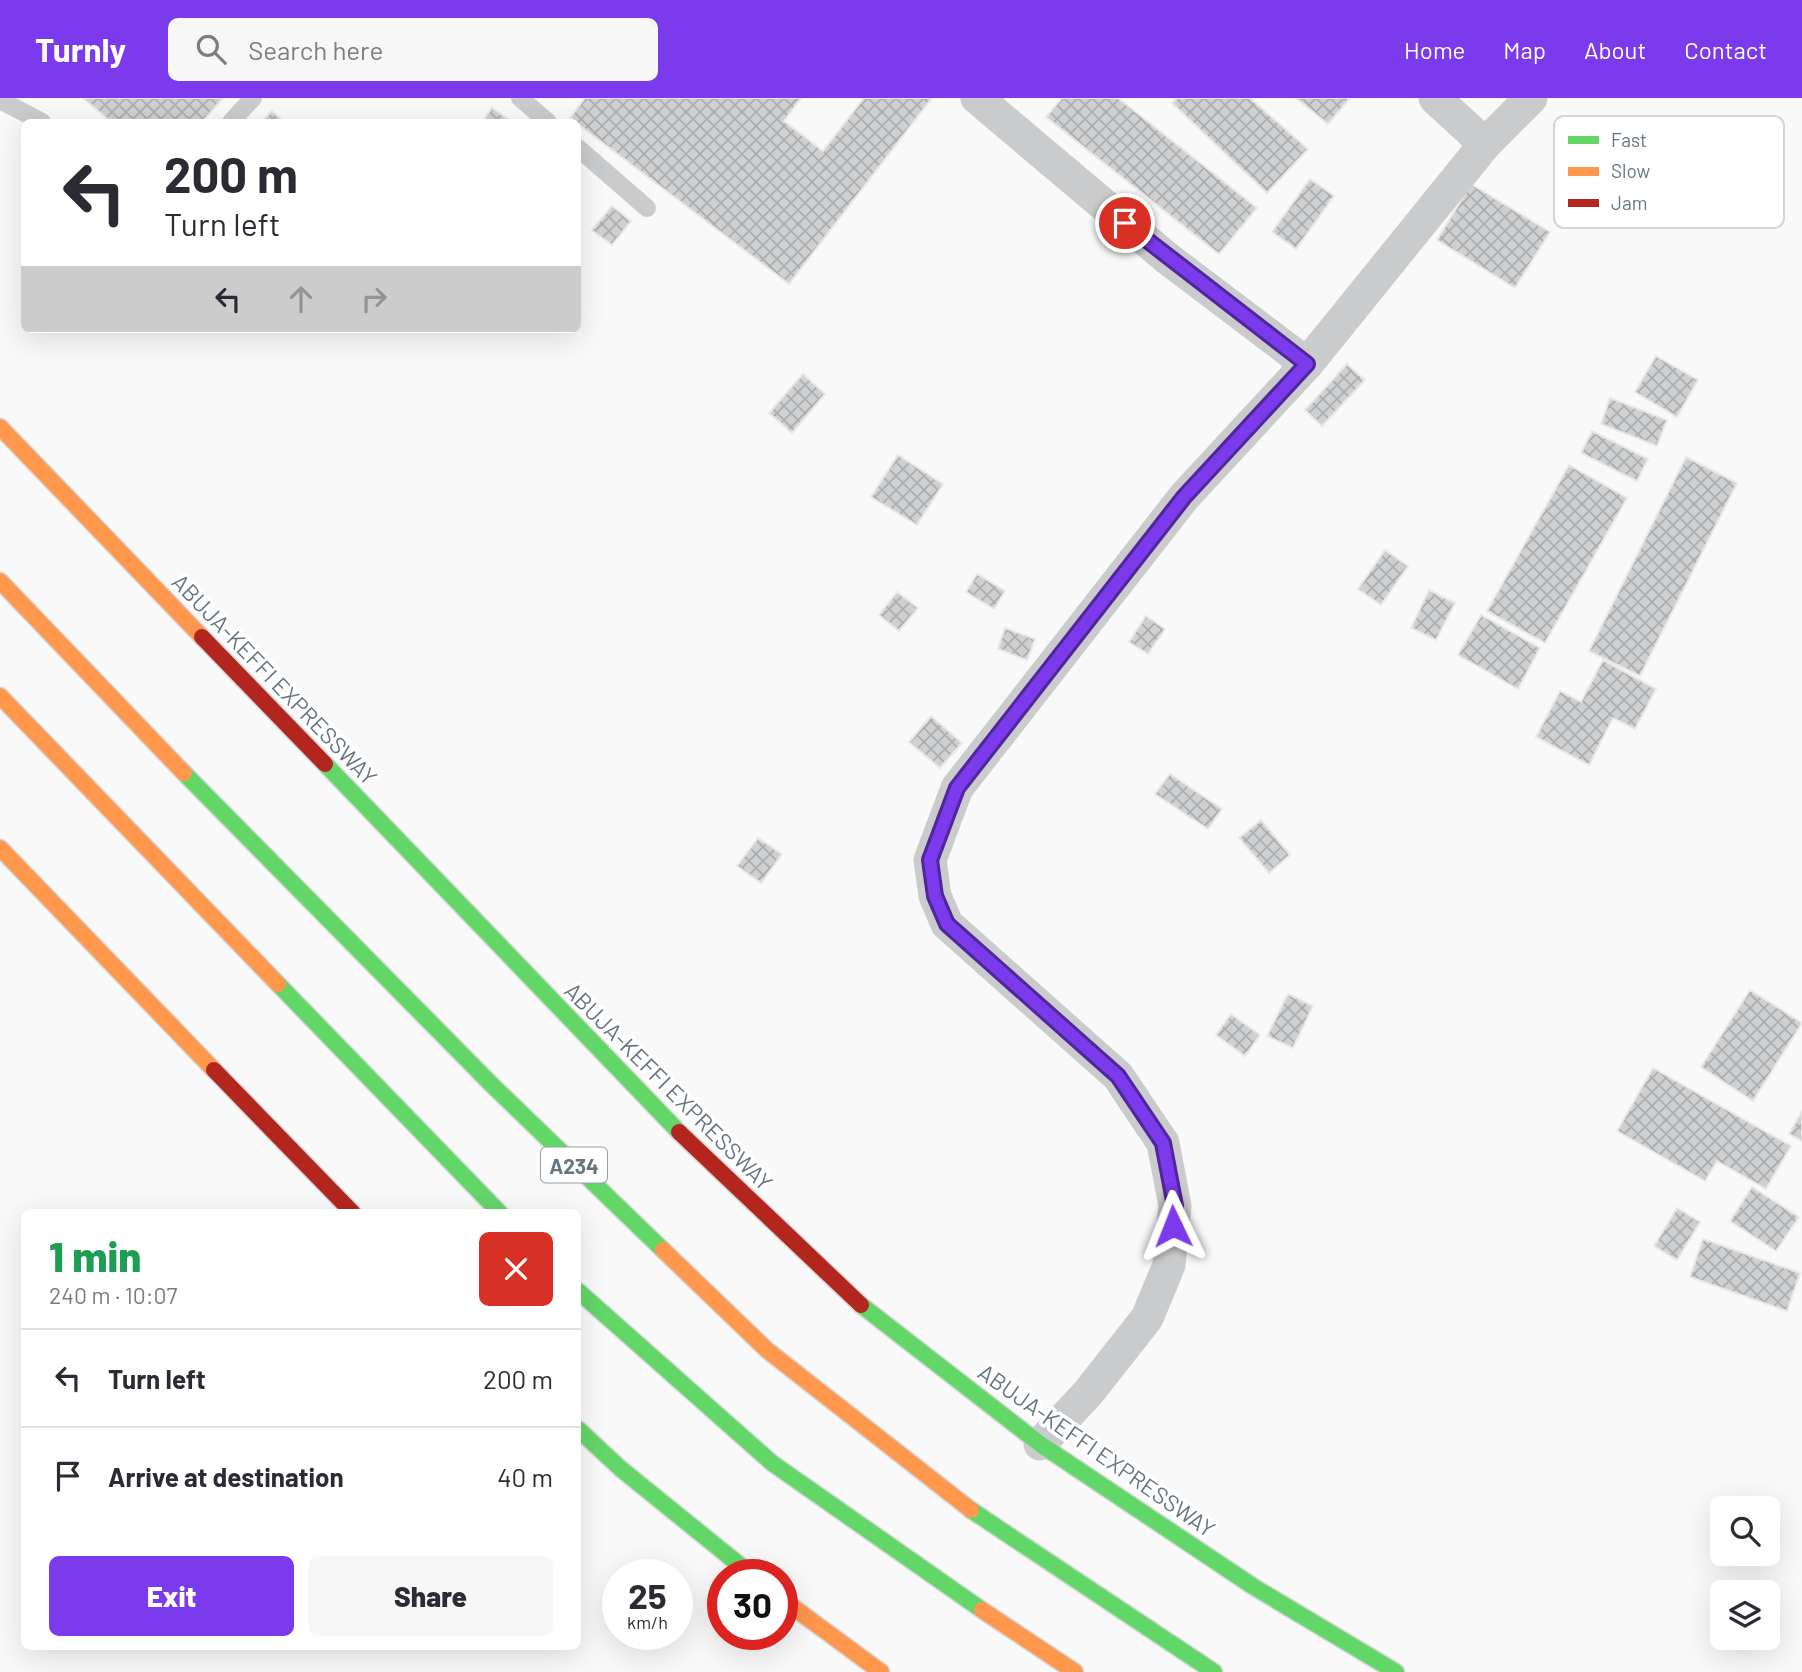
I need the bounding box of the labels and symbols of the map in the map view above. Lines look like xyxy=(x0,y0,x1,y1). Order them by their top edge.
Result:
legend xyxy=(1554,116,1784,228)
text: Fast xyxy=(1611,128,1647,151)
text: Slow xyxy=(1611,159,1650,182)
text: Jam xyxy=(1611,191,1647,214)
pin xyxy=(1095,193,1155,253)
street label: ABUJA-KEFFI EXPRESSWAY xyxy=(167,568,383,790)
street label: ABUJA-KEFFI EXPRESSWAY xyxy=(559,976,779,1196)
road number: A234 xyxy=(541,1148,607,1182)
position arrow xyxy=(1136,1189,1210,1263)
street label: ABUJA-KEFFI EXPRESSWAY xyxy=(973,1357,1221,1543)
speed limit sign: 30 xyxy=(707,1559,798,1650)

